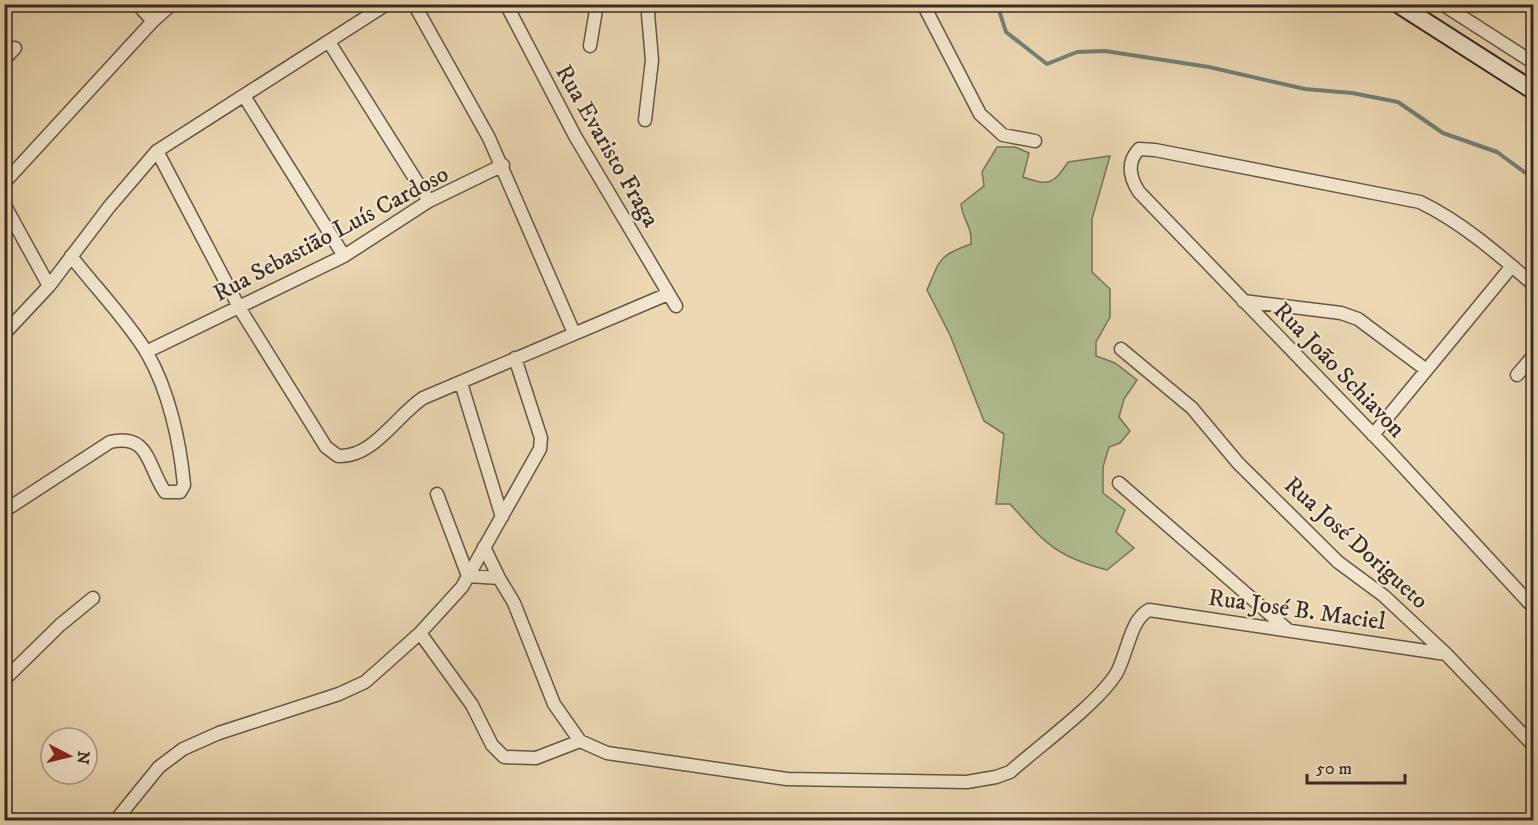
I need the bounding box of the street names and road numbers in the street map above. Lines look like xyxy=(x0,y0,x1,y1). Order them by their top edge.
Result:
street label: Rua Evaristo Fraga xyxy=(548,60,666,233)
street label: Rua Sebastião Luís Cardoso xyxy=(208,159,454,309)
street label: Rua João Schiavon xyxy=(1267,296,1412,444)
street label: Rua José Dorigueto xyxy=(1278,470,1434,616)
street label: Rua José B. Maciel xyxy=(1206,583,1388,637)

